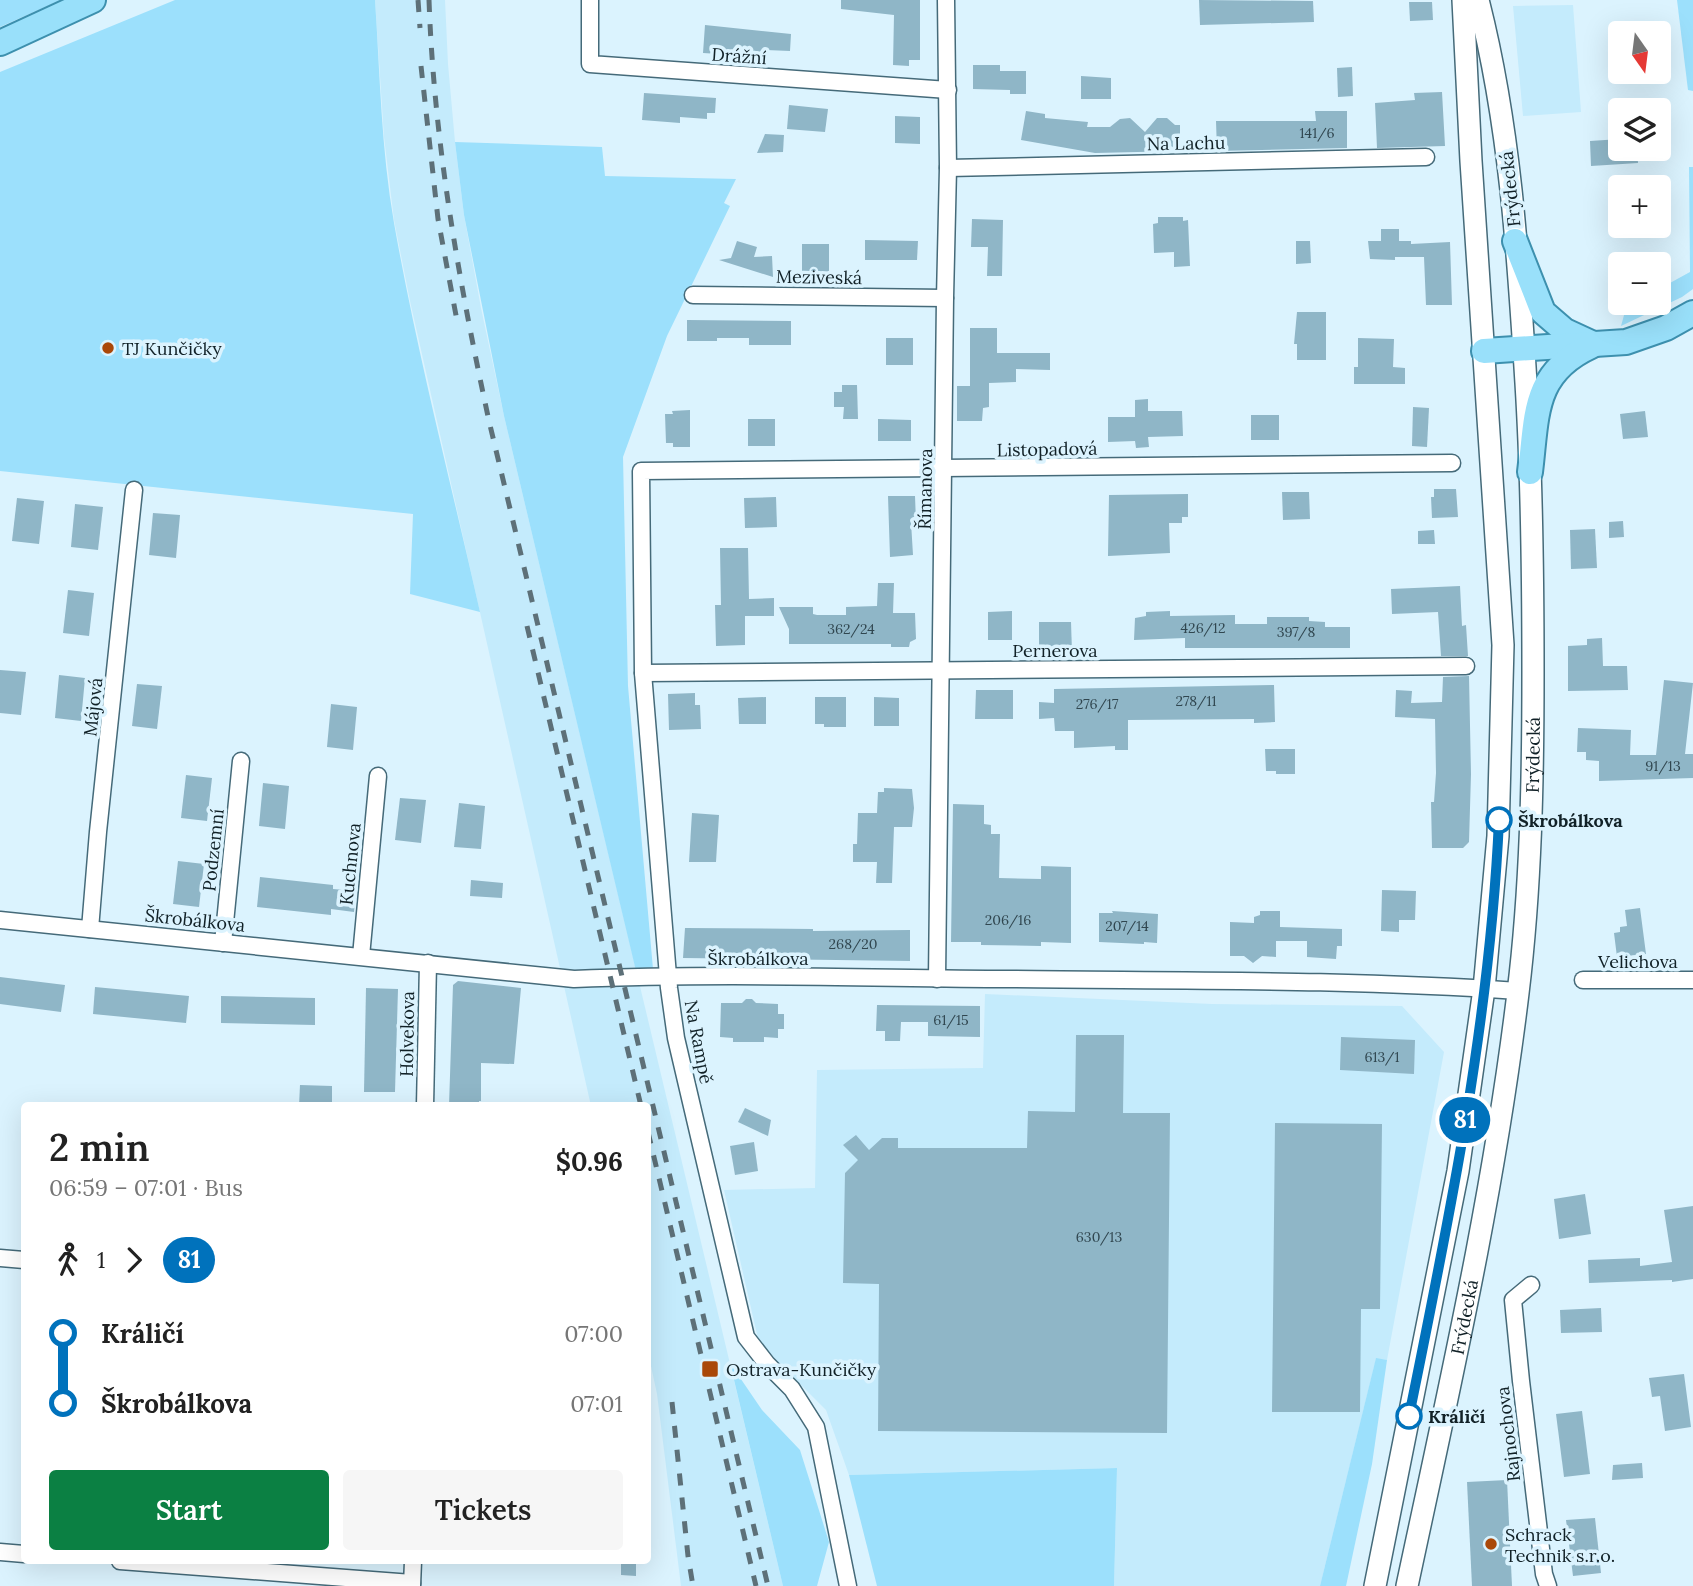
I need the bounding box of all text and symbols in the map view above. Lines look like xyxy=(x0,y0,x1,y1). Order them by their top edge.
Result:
north arrow xyxy=(1608,21,1671,84)
map controls xyxy=(1608,21,1671,315)
street label: Drážní xyxy=(711,43,767,69)
button: layers xyxy=(1608,98,1671,161)
house number: 141/6 xyxy=(1299,124,1335,142)
street label: Na Lachu xyxy=(1146,131,1226,155)
street label: Frýdecká xyxy=(1495,150,1525,228)
button: + xyxy=(1608,175,1671,238)
button: − xyxy=(1608,252,1671,315)
street label: Meziveská xyxy=(776,265,862,289)
place label: TJ Kunčičky xyxy=(122,337,222,360)
marker: TJ Kunčičky xyxy=(100,340,116,356)
street label: Listopadová xyxy=(996,437,1098,461)
street label: Římanova xyxy=(913,448,937,530)
house number: 426/12 xyxy=(1181,619,1225,637)
house number: 362/24 xyxy=(827,620,875,638)
house number: 397/8 xyxy=(1277,623,1315,641)
street label: Pernerova xyxy=(1012,639,1098,662)
street label: Májová xyxy=(78,676,108,738)
house number: 278/11 xyxy=(1175,692,1217,710)
house number: 276/17 xyxy=(1076,695,1119,713)
street label: Frýdecká xyxy=(1520,717,1544,793)
house number: 91/13 xyxy=(1645,757,1681,775)
marker: Škrobálkova xyxy=(1486,807,1512,833)
street label: Podzemní xyxy=(197,808,229,892)
place label: Škrobálkova xyxy=(1518,809,1623,832)
street label: Kuchnova xyxy=(334,822,366,906)
street label: Škrobálkova xyxy=(144,903,246,937)
house number: 206/16 xyxy=(985,911,1031,929)
house number: 207/14 xyxy=(1105,917,1149,935)
house number: 268/20 xyxy=(829,935,877,953)
street label: Škrobálkova xyxy=(708,947,808,970)
street label: Velichova xyxy=(1597,950,1678,973)
street label: Holvekova xyxy=(395,991,419,1077)
street label: Na Rampě xyxy=(680,998,718,1086)
house number: 61/15 xyxy=(933,1011,969,1029)
house number: 613/1 xyxy=(1364,1048,1400,1066)
line badge: 81 xyxy=(1434,1097,1496,1143)
text: 81 xyxy=(1453,1104,1477,1135)
text: 2 min xyxy=(49,1123,150,1171)
text: $0.96 xyxy=(556,1145,623,1178)
text: 06:59 – 07:01 · Bus xyxy=(49,1173,243,1202)
house number: 630/13 xyxy=(1076,1228,1122,1246)
icon: walk xyxy=(49,1241,87,1279)
icon: forward xyxy=(115,1241,153,1279)
text: 81 xyxy=(177,1244,201,1275)
text: 1 xyxy=(97,1245,105,1274)
street label: Frýdecká xyxy=(1445,1277,1483,1357)
text: Králičí xyxy=(101,1317,184,1350)
text: 07:00 xyxy=(564,1319,623,1348)
place label: Ostrava-Kunčičky xyxy=(726,1358,877,1381)
marker: Ostrava-Kunčičky xyxy=(700,1359,720,1379)
street label: Rajnochova xyxy=(1491,1385,1525,1483)
text: Škrobálkova xyxy=(101,1387,252,1420)
text: 07:01 xyxy=(570,1389,623,1418)
marker: Králičí xyxy=(1396,1403,1422,1429)
place label: Králičí xyxy=(1428,1405,1486,1428)
button: Start xyxy=(49,1470,329,1550)
button: Tickets xyxy=(343,1470,623,1550)
place label: Schrack Technik s.r.o. xyxy=(1505,1523,1615,1567)
marker: Schrack Technik s.r.o. xyxy=(1483,1536,1499,1552)

